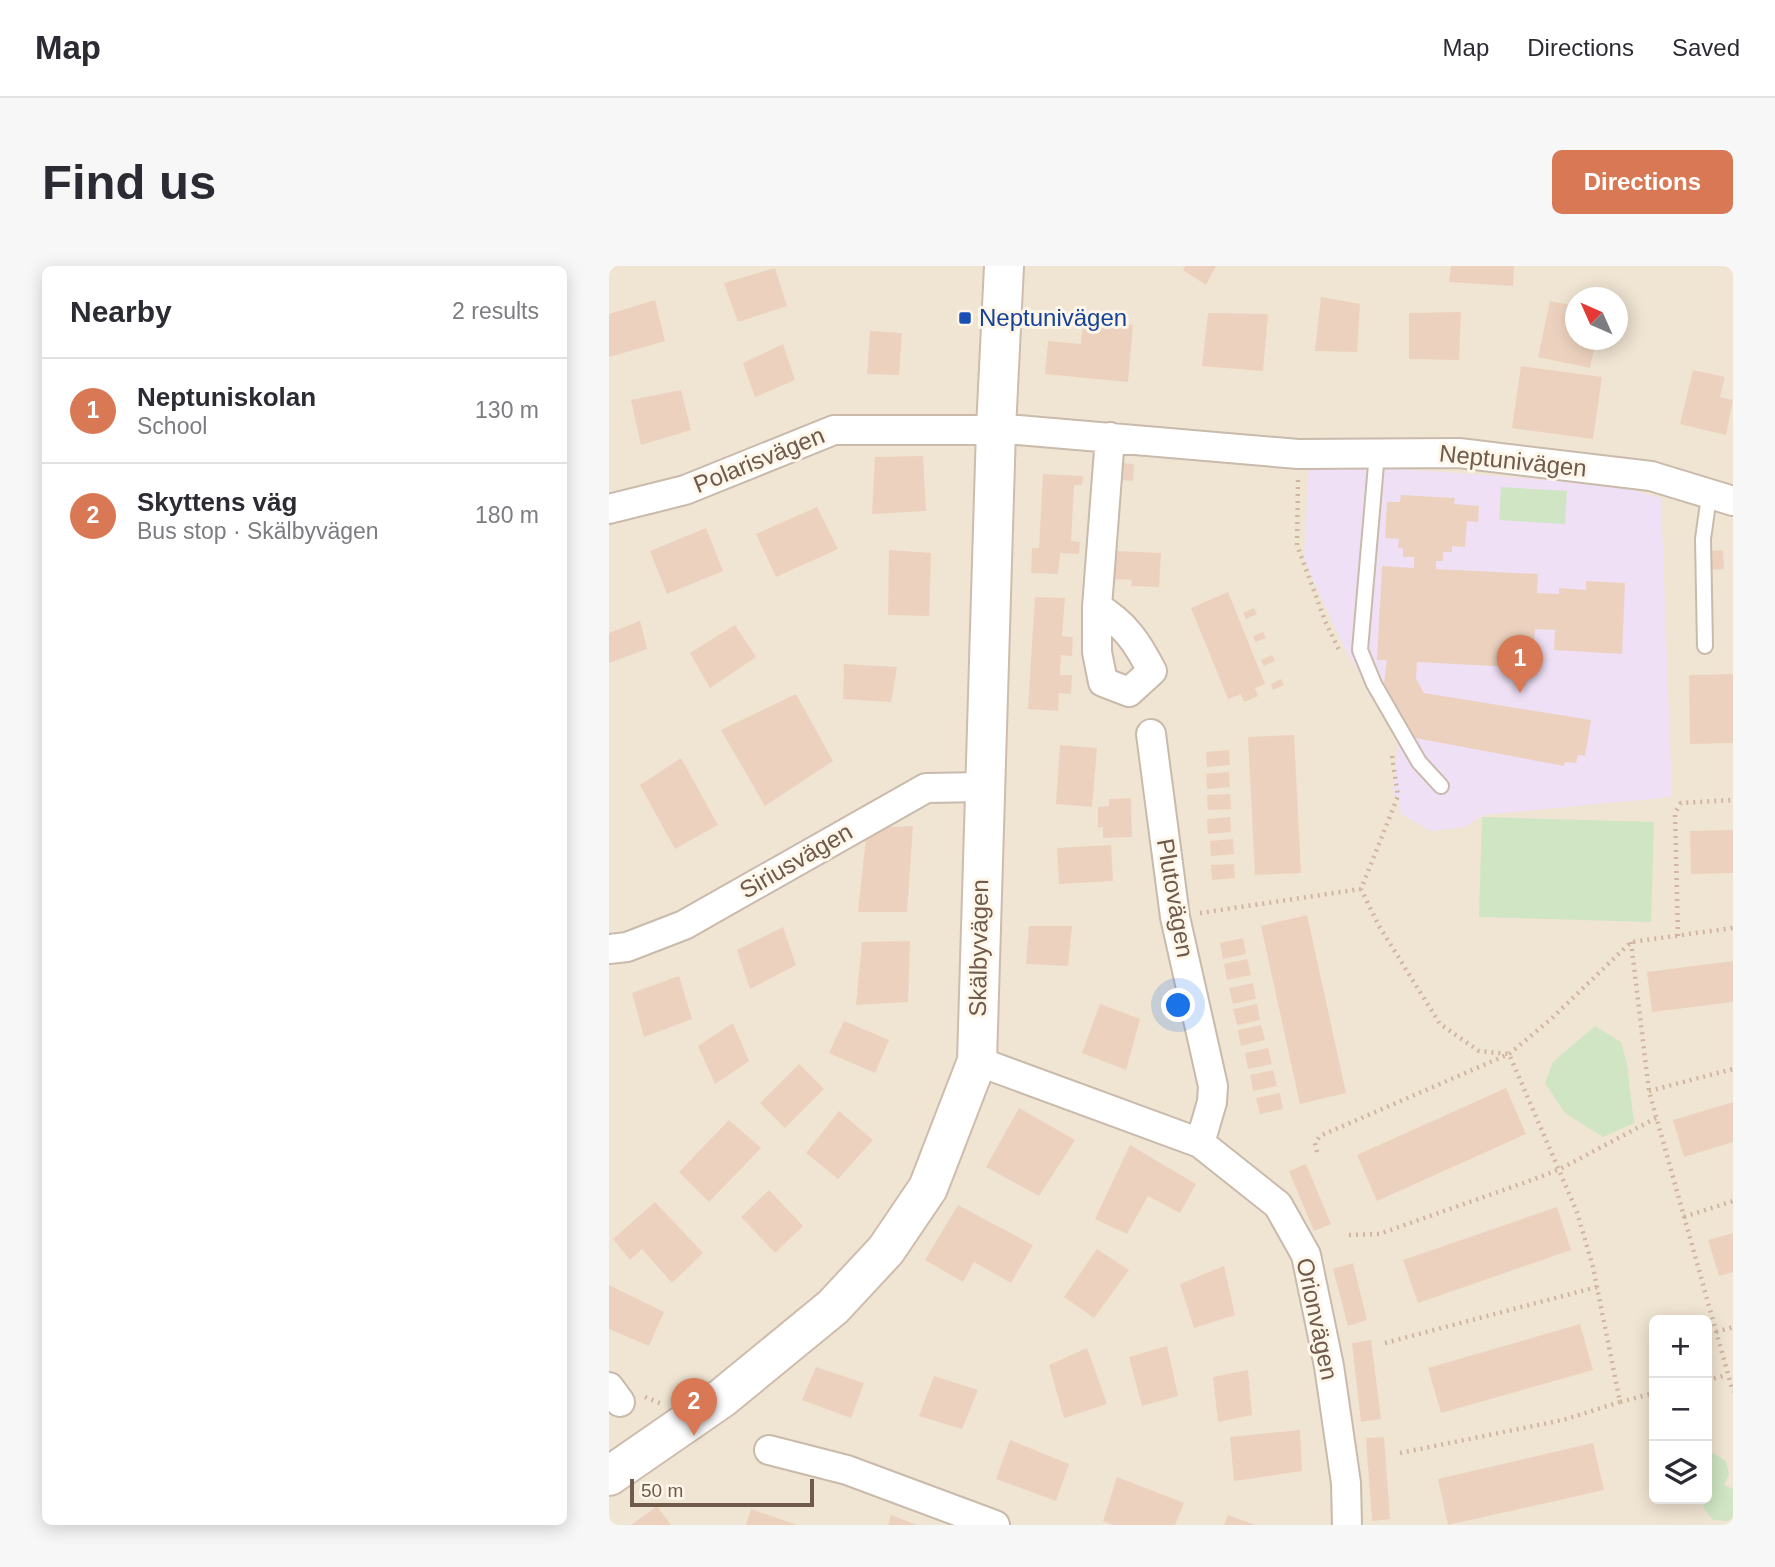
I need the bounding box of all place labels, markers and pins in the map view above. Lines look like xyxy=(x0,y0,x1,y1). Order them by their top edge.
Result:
place label: Neptunivägen xyxy=(979,304,1127,331)
marker: Neptunivägen xyxy=(957,310,973,326)
pin: 1 xyxy=(1497,635,1543,693)
pin: 2 xyxy=(671,1378,717,1436)

